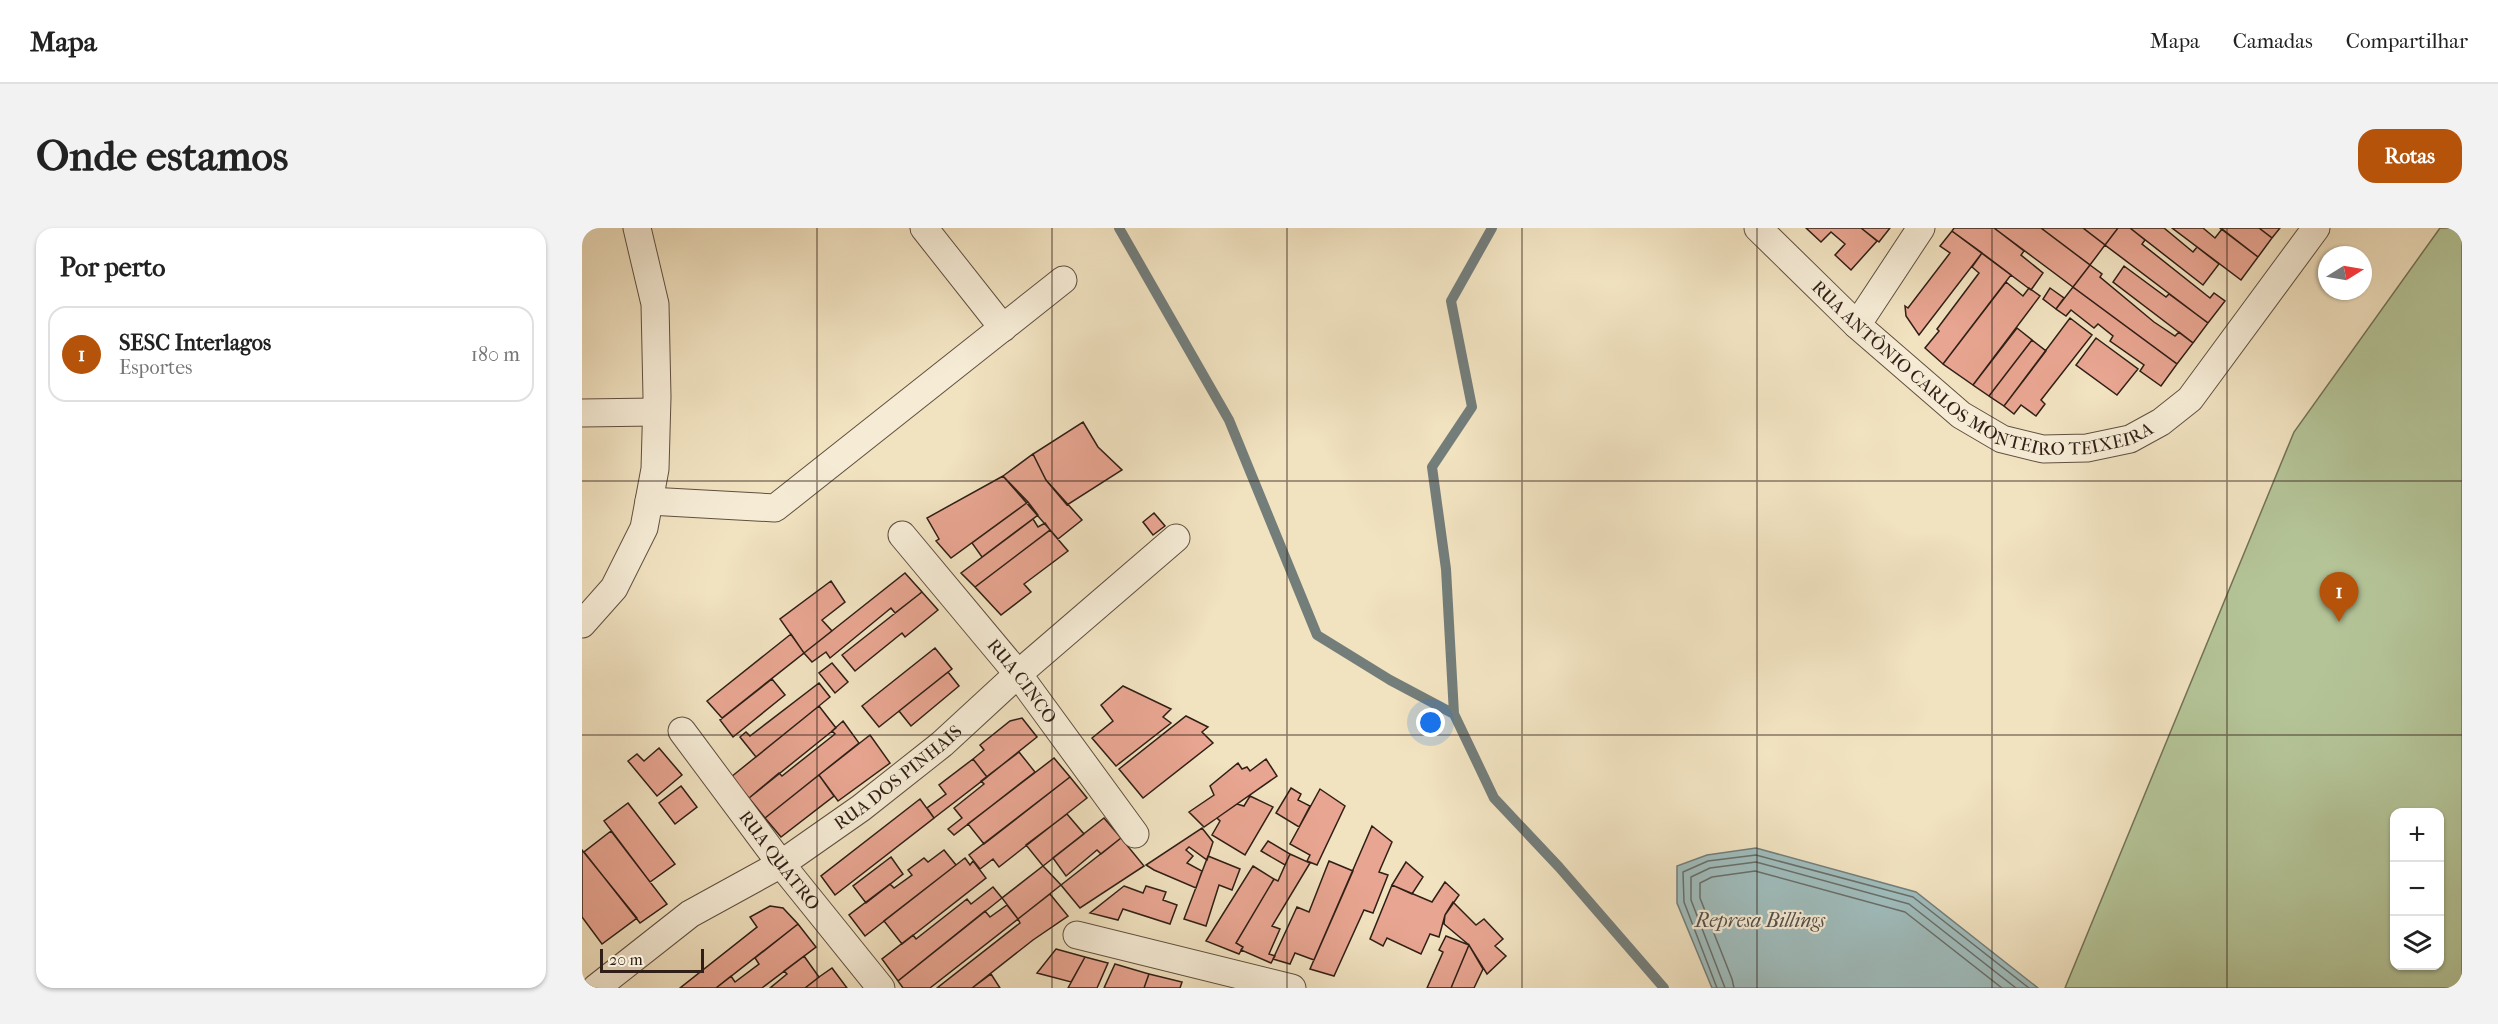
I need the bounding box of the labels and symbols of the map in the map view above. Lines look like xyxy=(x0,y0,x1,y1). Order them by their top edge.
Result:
north arrow xyxy=(2318,246,2372,300)
street label: RUA ANTÔNIO CARLOS MONTEIRO TEIXEIRA xyxy=(1807,276,2157,460)
pin: 1 xyxy=(2320,572,2358,622)
street label: RUA CINCO xyxy=(983,635,1061,727)
your location xyxy=(1416,708,1445,737)
street label: RUA DOS PINHAIS xyxy=(830,721,966,834)
street label: RUA QUATRO xyxy=(735,807,824,914)
water label: Represa Billings xyxy=(1693,909,1826,932)
scale bar xyxy=(600,946,704,974)

